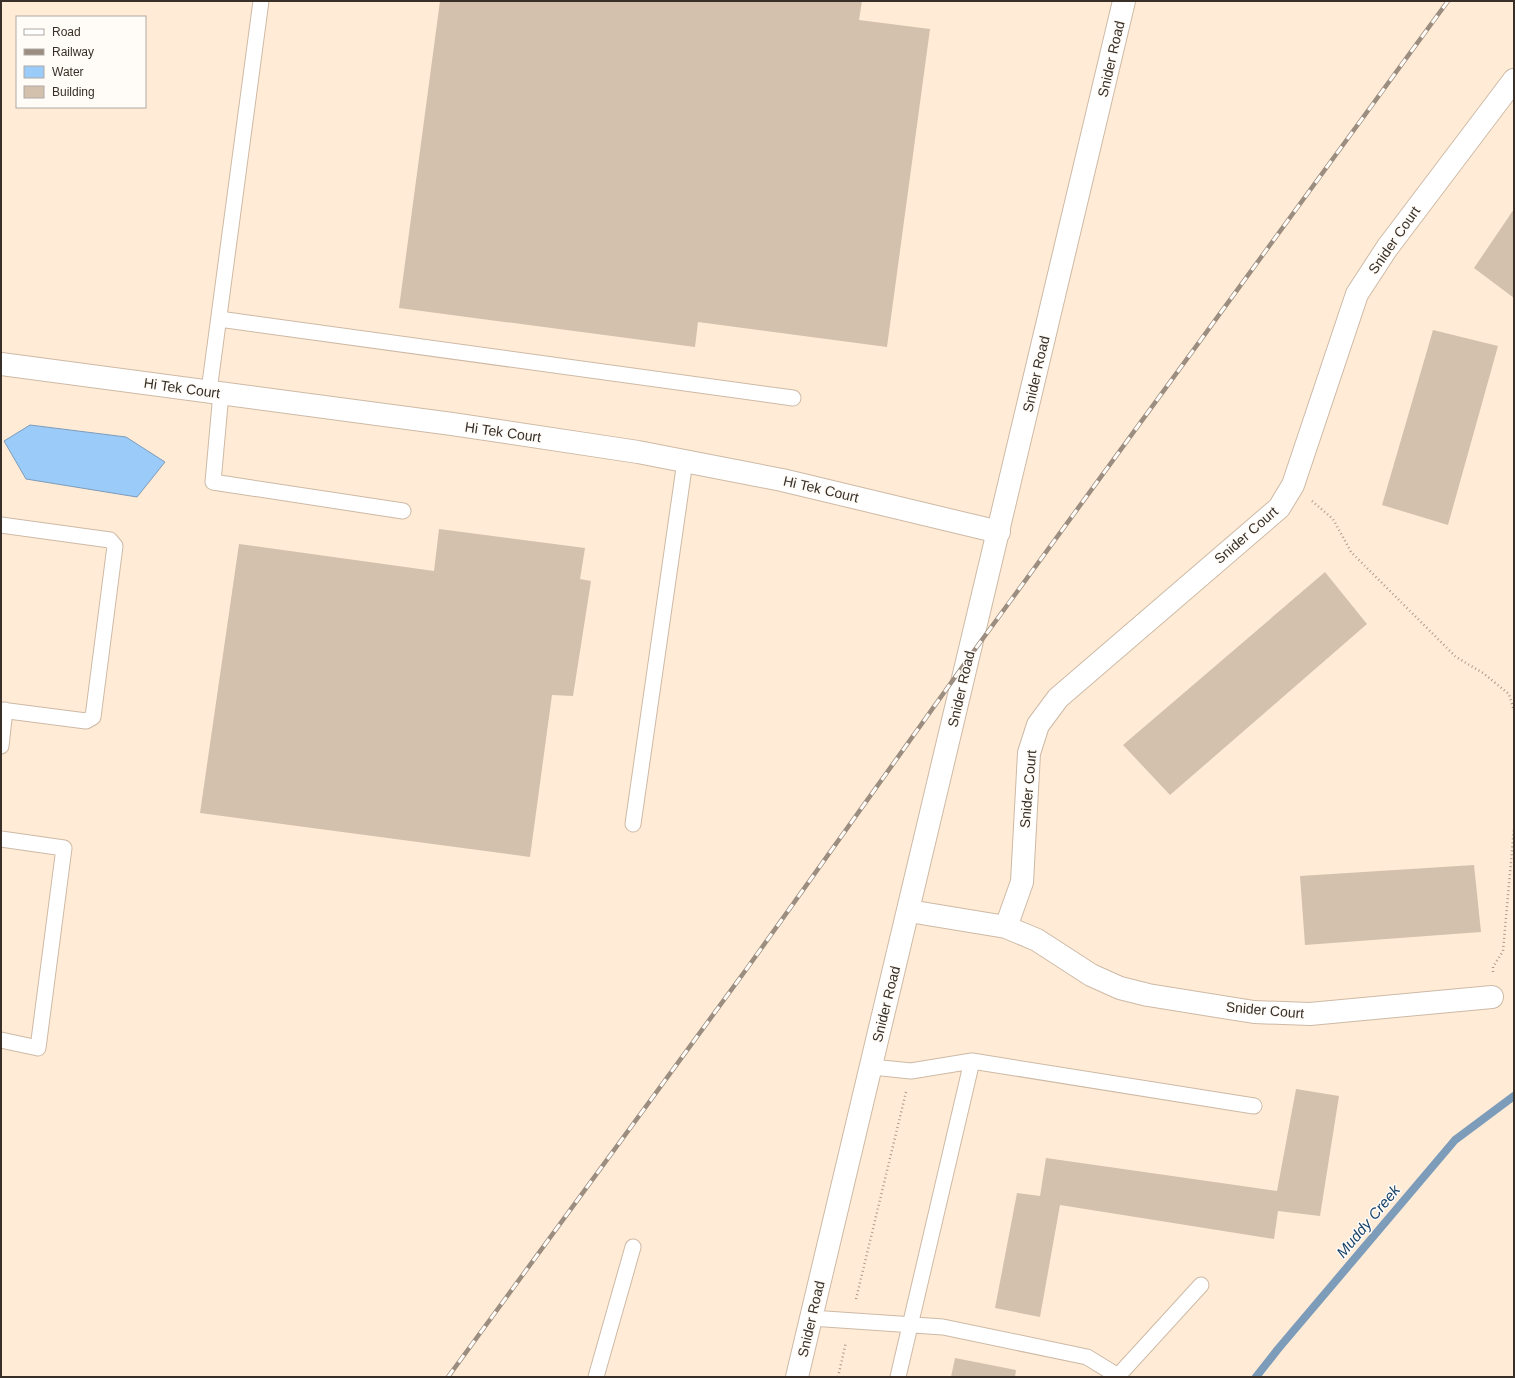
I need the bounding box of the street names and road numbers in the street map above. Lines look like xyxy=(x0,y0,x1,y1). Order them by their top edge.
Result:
street label: Snider Road xyxy=(1094,19,1128,99)
street label: Snider Court xyxy=(1365,203,1423,277)
street label: Snider Road xyxy=(1019,334,1053,414)
street label: Hi Tek Court xyxy=(143,375,221,401)
street label: Hi Tek Court xyxy=(464,419,542,445)
street label: Hi Tek Court xyxy=(782,473,860,505)
street label: Snider Court xyxy=(1211,503,1281,567)
street label: Snider Road xyxy=(944,649,978,729)
street label: Snider Court xyxy=(1017,749,1039,829)
street label: Snider Road xyxy=(869,964,903,1044)
street label: Snider Court xyxy=(1225,999,1305,1021)
street label: Snider Road xyxy=(794,1279,828,1359)

